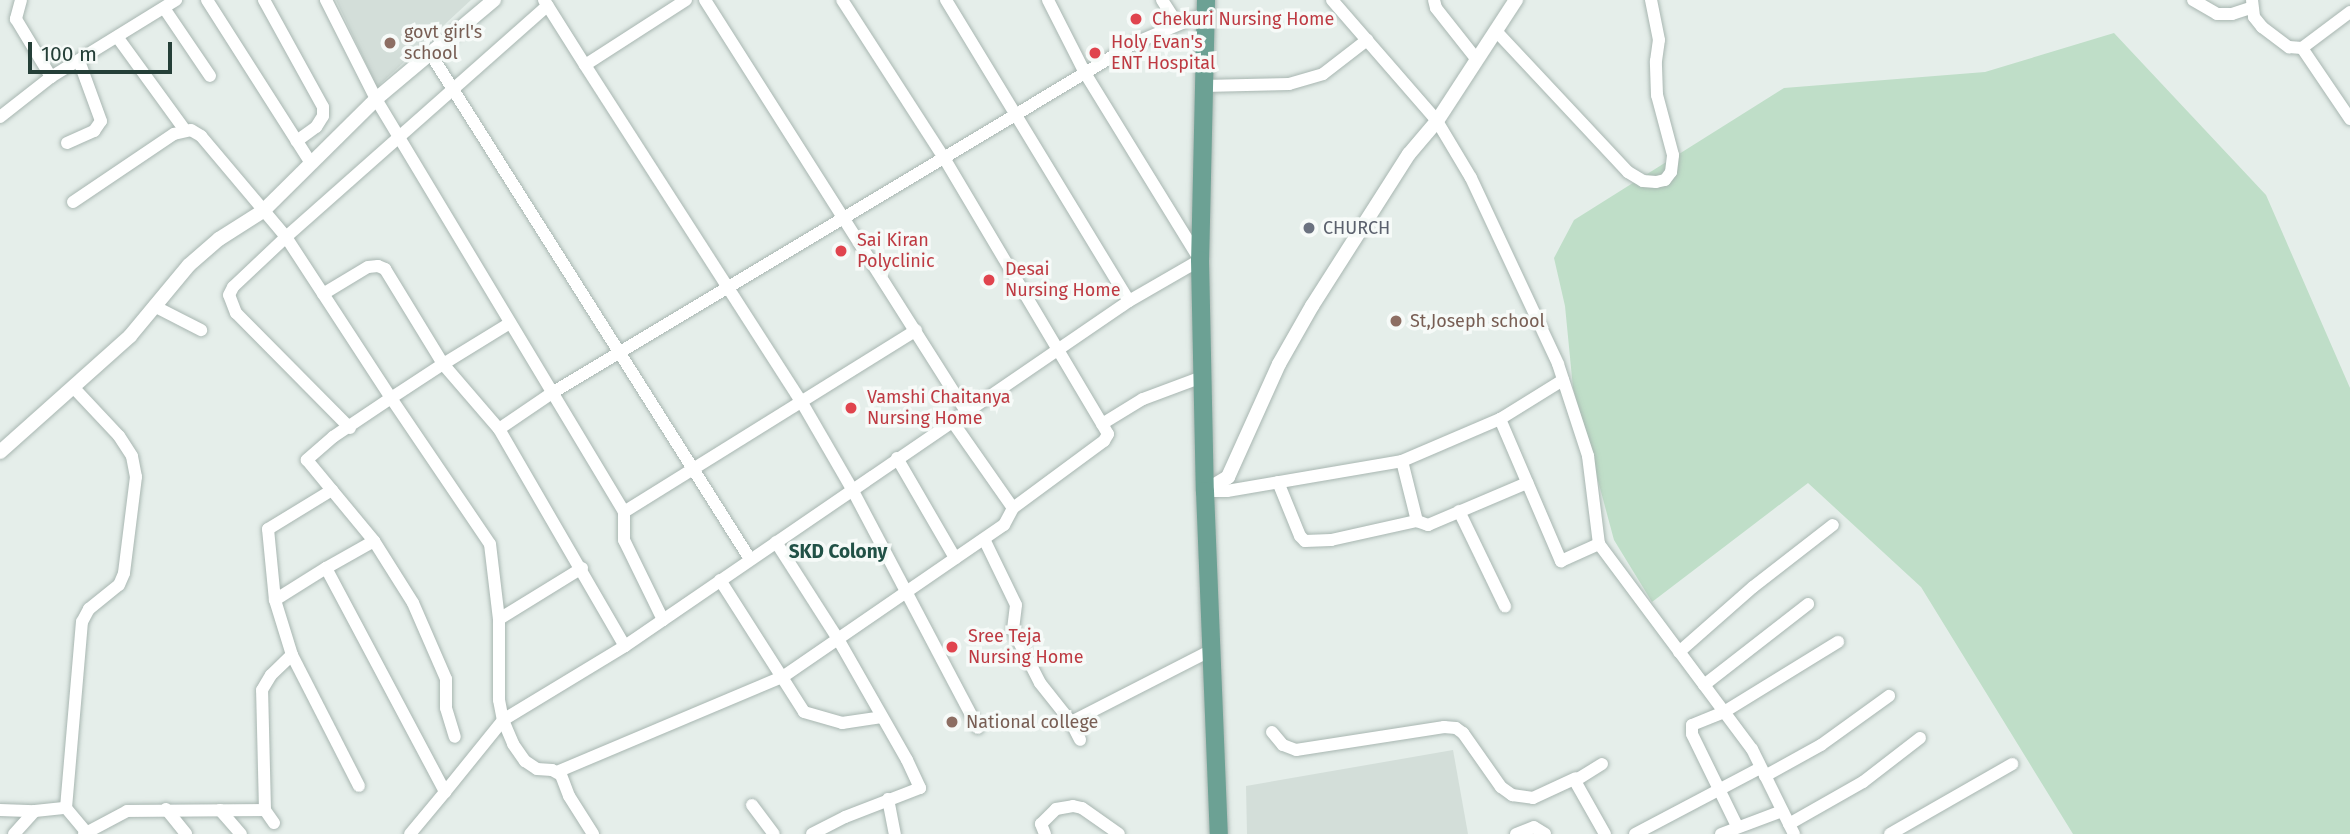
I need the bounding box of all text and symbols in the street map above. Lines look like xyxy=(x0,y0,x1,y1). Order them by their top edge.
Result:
place label: Chekuri Nursing Home xyxy=(1152,8,1334,30)
marker: Chekuri Nursing Home xyxy=(1126,9,1146,29)
place label: govt girl's school xyxy=(404,22,482,64)
scale bar xyxy=(32,28,175,72)
place label: Holy Evan's ENT Hospital xyxy=(1111,32,1215,74)
marker: govt girl's school xyxy=(382,35,398,51)
text: 100 m xyxy=(41,41,97,67)
marker: Holy Evan's ENT Hospital xyxy=(1085,43,1105,63)
place label: CHURCH xyxy=(1323,217,1390,239)
marker: CHURCH xyxy=(1301,220,1317,236)
place label: Sai Kiran Polyclinic xyxy=(857,230,934,272)
marker: Sai Kiran Polyclinic xyxy=(831,241,851,261)
place label: Desai Nursing Home xyxy=(1005,259,1121,302)
marker: Desai Nursing Home xyxy=(979,270,999,290)
place label: St,Joseph school xyxy=(1410,310,1545,332)
marker: St,Joseph school xyxy=(1388,313,1404,329)
place label: Vamshi Chaitanya Nursing Home xyxy=(867,387,1011,430)
marker: Vamshi Chaitanya Nursing Home xyxy=(841,398,861,418)
district label: SKD Colony xyxy=(789,541,887,563)
place label: Sree Teja Nursing Home xyxy=(968,626,1084,668)
marker: Sree Teja Nursing Home xyxy=(942,637,962,657)
place label: National college xyxy=(966,711,1098,733)
marker: National college xyxy=(944,714,960,730)

